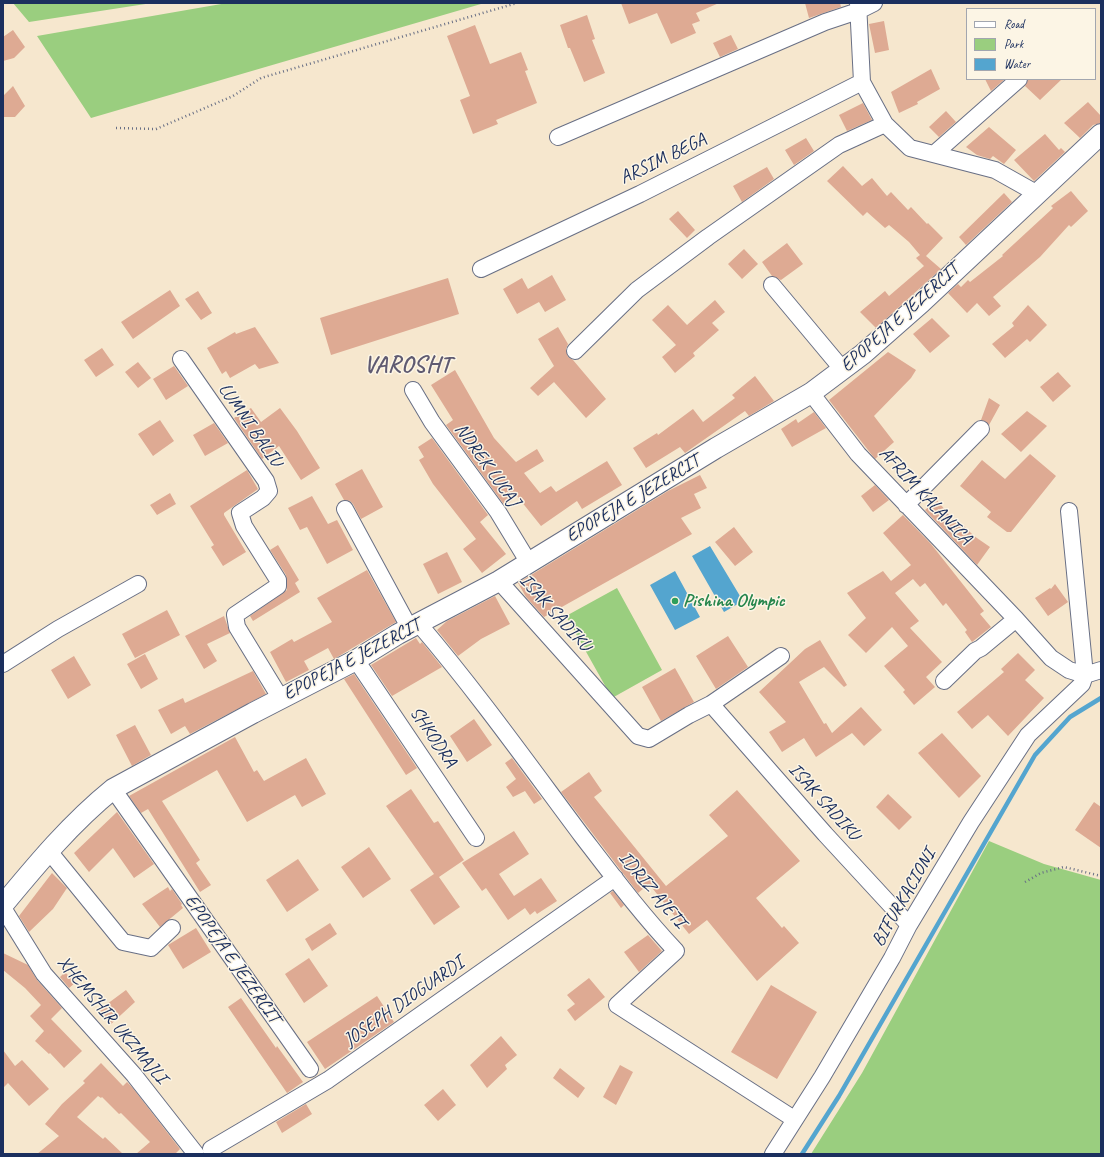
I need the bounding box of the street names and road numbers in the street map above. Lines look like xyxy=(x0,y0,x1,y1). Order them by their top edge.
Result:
street label: ARSIM BEGA xyxy=(616,128,710,190)
street label: EPOPEJA E JEZERCIT xyxy=(836,259,964,377)
street label: LUMNI BALIU xyxy=(213,379,287,471)
street label: NDREK LUCAJ xyxy=(449,419,525,511)
street label: AFRIM KALANICA xyxy=(874,442,976,550)
street label: EPOPEJA E JEZERCIT xyxy=(562,450,704,548)
street label: ISAK SADIKU xyxy=(514,570,596,656)
street label: EPOPEJA E JEZERCIT xyxy=(280,614,424,706)
street label: SHKODRA xyxy=(404,702,462,772)
street label: ISAK SADIKU xyxy=(783,759,865,845)
street label: BIFURKACIONI xyxy=(867,845,941,951)
street label: IDRIZ AJETI xyxy=(613,847,691,933)
street label: EPOPEJA E JEZERCIT xyxy=(179,890,285,1028)
street label: XHEMSHIR UKZMAJLI xyxy=(52,952,172,1088)
street label: JOSEPH DIOGUARDI xyxy=(340,952,468,1052)

